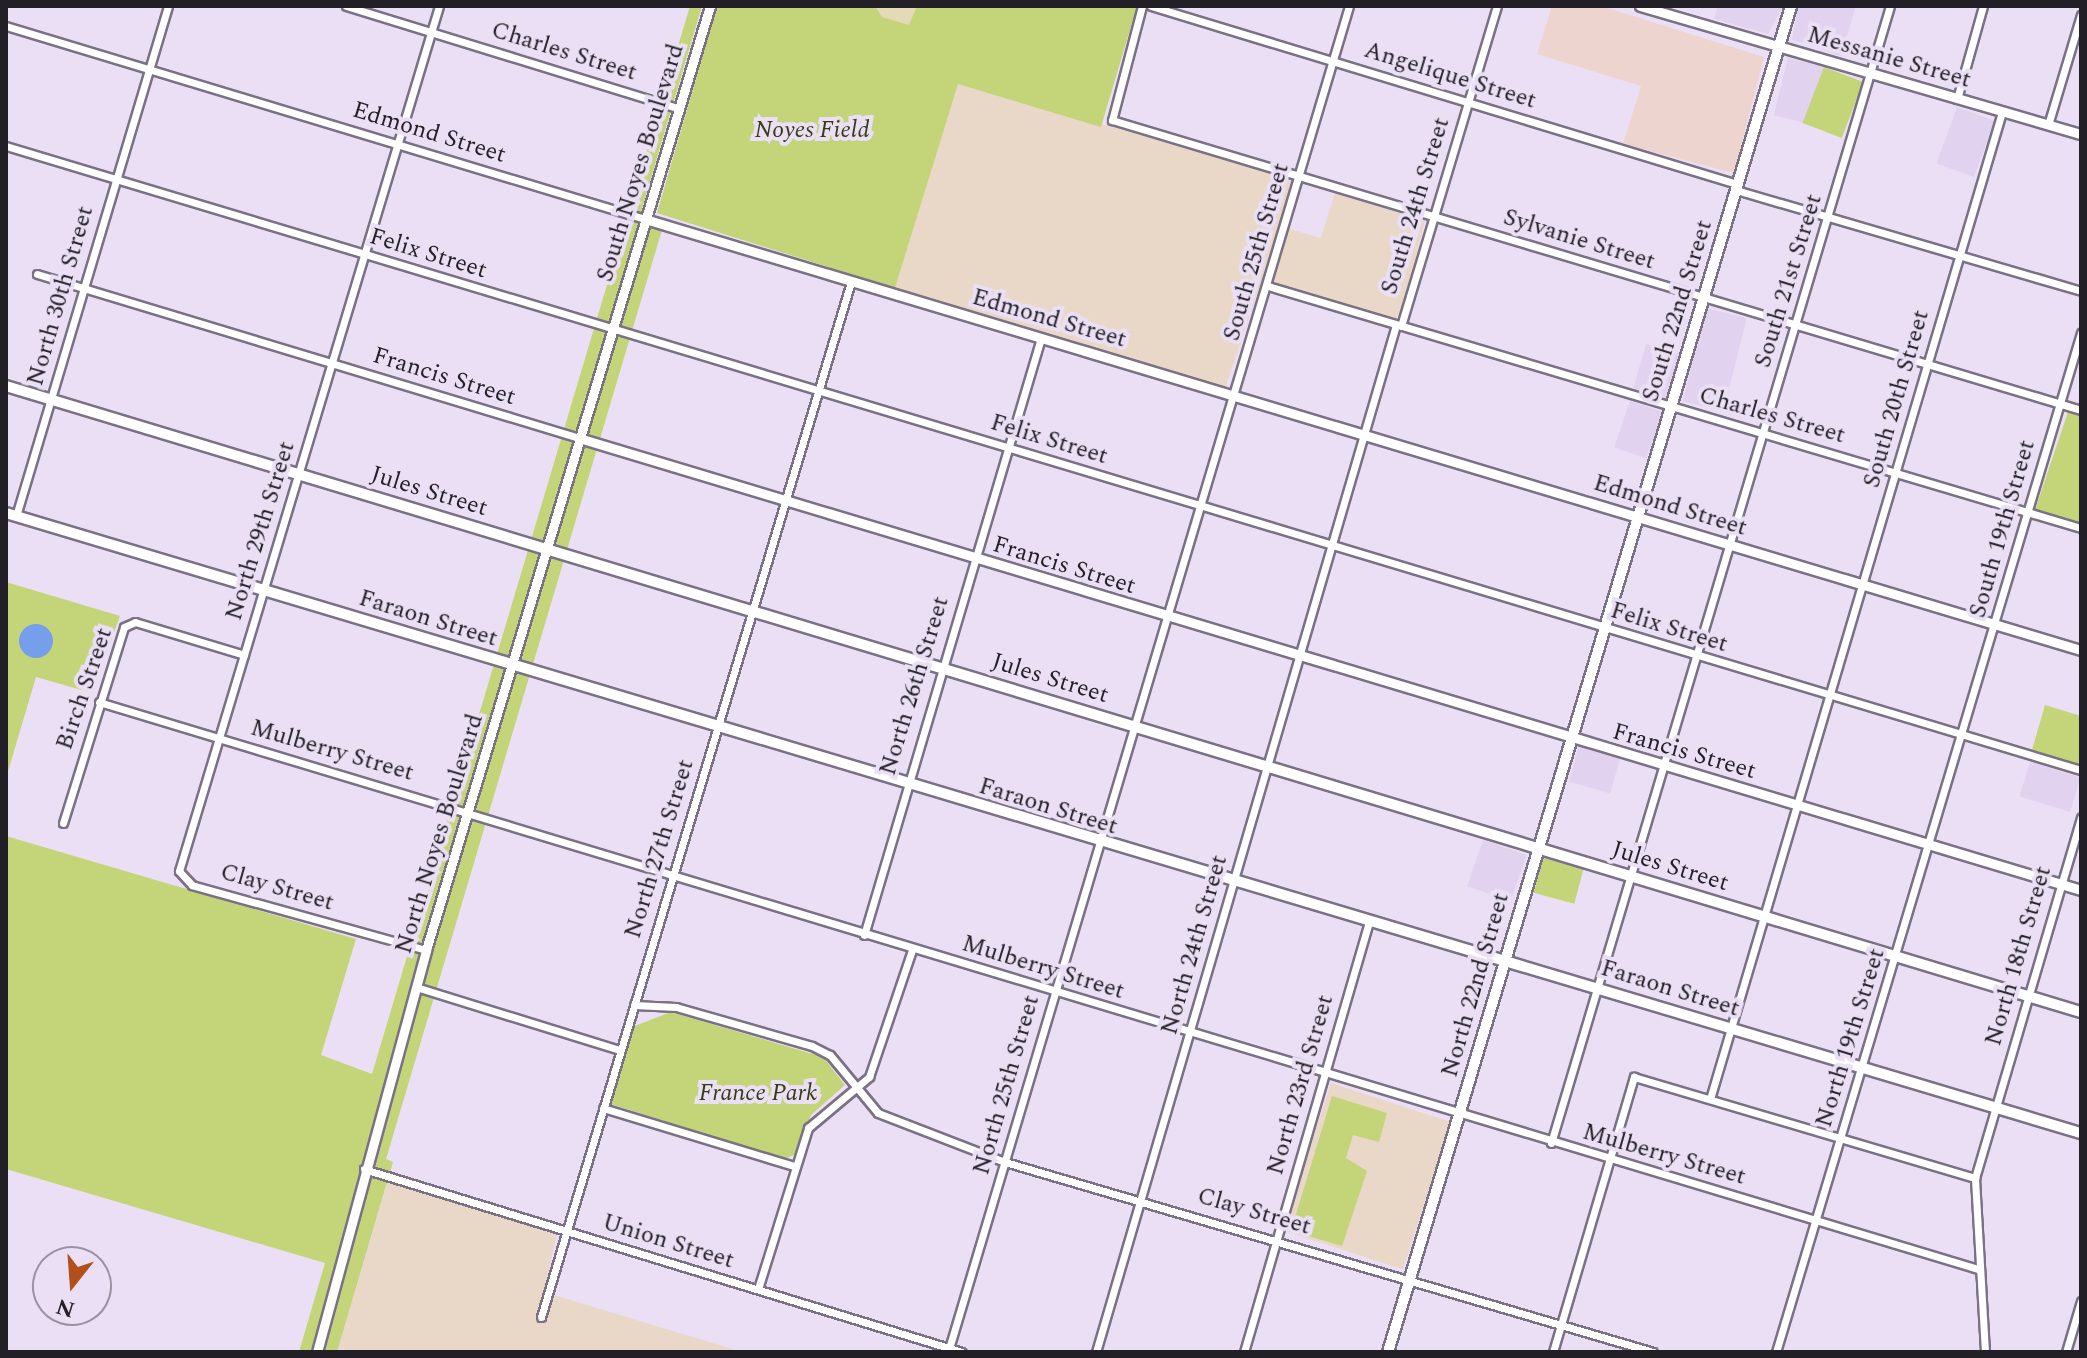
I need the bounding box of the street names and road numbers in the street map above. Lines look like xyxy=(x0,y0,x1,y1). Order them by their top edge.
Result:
street label: Charles Street xyxy=(488,16,640,88)
street label: Messanie Street xyxy=(1804,21,1974,95)
street label: Angelique Street xyxy=(1361,36,1539,116)
street label: South Noyes Boulevard xyxy=(591,41,691,285)
street label: Edmond Street xyxy=(349,96,509,170)
street label: South 24th Street xyxy=(1375,114,1457,298)
street label: South 25th Street xyxy=(1218,160,1296,344)
street label: South 21st Street xyxy=(1749,191,1829,371)
street label: North 30th Street xyxy=(22,203,100,389)
street label: Sylvanie Street xyxy=(1500,203,1658,277)
street label: South 22nd Street xyxy=(1637,217,1719,405)
street label: Felix Street xyxy=(366,223,490,285)
street label: Edmond Street xyxy=(969,283,1129,355)
street label: South 20th Street xyxy=(1858,307,1936,491)
street label: Francis Street xyxy=(369,342,519,412)
street label: Charles Street xyxy=(1696,381,1848,451)
street label: Felix Street xyxy=(987,409,1111,471)
street label: South 19th Street xyxy=(1964,437,2042,621)
street label: North 29th Street xyxy=(220,438,302,624)
street label: Jules Street xyxy=(367,461,491,523)
street label: Edmond Street xyxy=(1590,469,1750,543)
street label: Francis Street xyxy=(989,531,1139,601)
street label: Faraon Street xyxy=(355,584,501,654)
street label: North 26th Street xyxy=(874,593,956,779)
street label: Felix Street xyxy=(1607,597,1731,659)
street label: Birch Street xyxy=(51,624,119,754)
street label: Jules Street xyxy=(988,648,1112,710)
street label: North Noyes Boulevard xyxy=(390,711,490,957)
street label: Mulberry Street xyxy=(247,714,417,788)
street label: Francis Street xyxy=(1609,718,1759,786)
street label: North 27th Street xyxy=(619,756,701,942)
street label: Faraon Street xyxy=(975,772,1121,842)
street label: Jules Street xyxy=(1608,836,1732,898)
street label: North 24th Street xyxy=(1156,852,1234,1038)
street label: Clay Street xyxy=(217,858,337,918)
street label: North 18th Street xyxy=(1980,863,2058,1049)
street label: North 22nd Street xyxy=(1436,889,1516,1081)
street label: Mulberry Street xyxy=(958,930,1128,1006)
street label: North 19th Street xyxy=(1810,945,1892,1131)
street label: Faraon Street xyxy=(1597,954,1743,1024)
street label: North 25th Street xyxy=(968,992,1046,1178)
street label: North 23rd Street xyxy=(1262,992,1340,1178)
street label: Mulberry Street xyxy=(1579,1118,1749,1192)
street label: Clay Street xyxy=(1194,1182,1314,1242)
street label: Union Street xyxy=(599,1208,737,1276)

